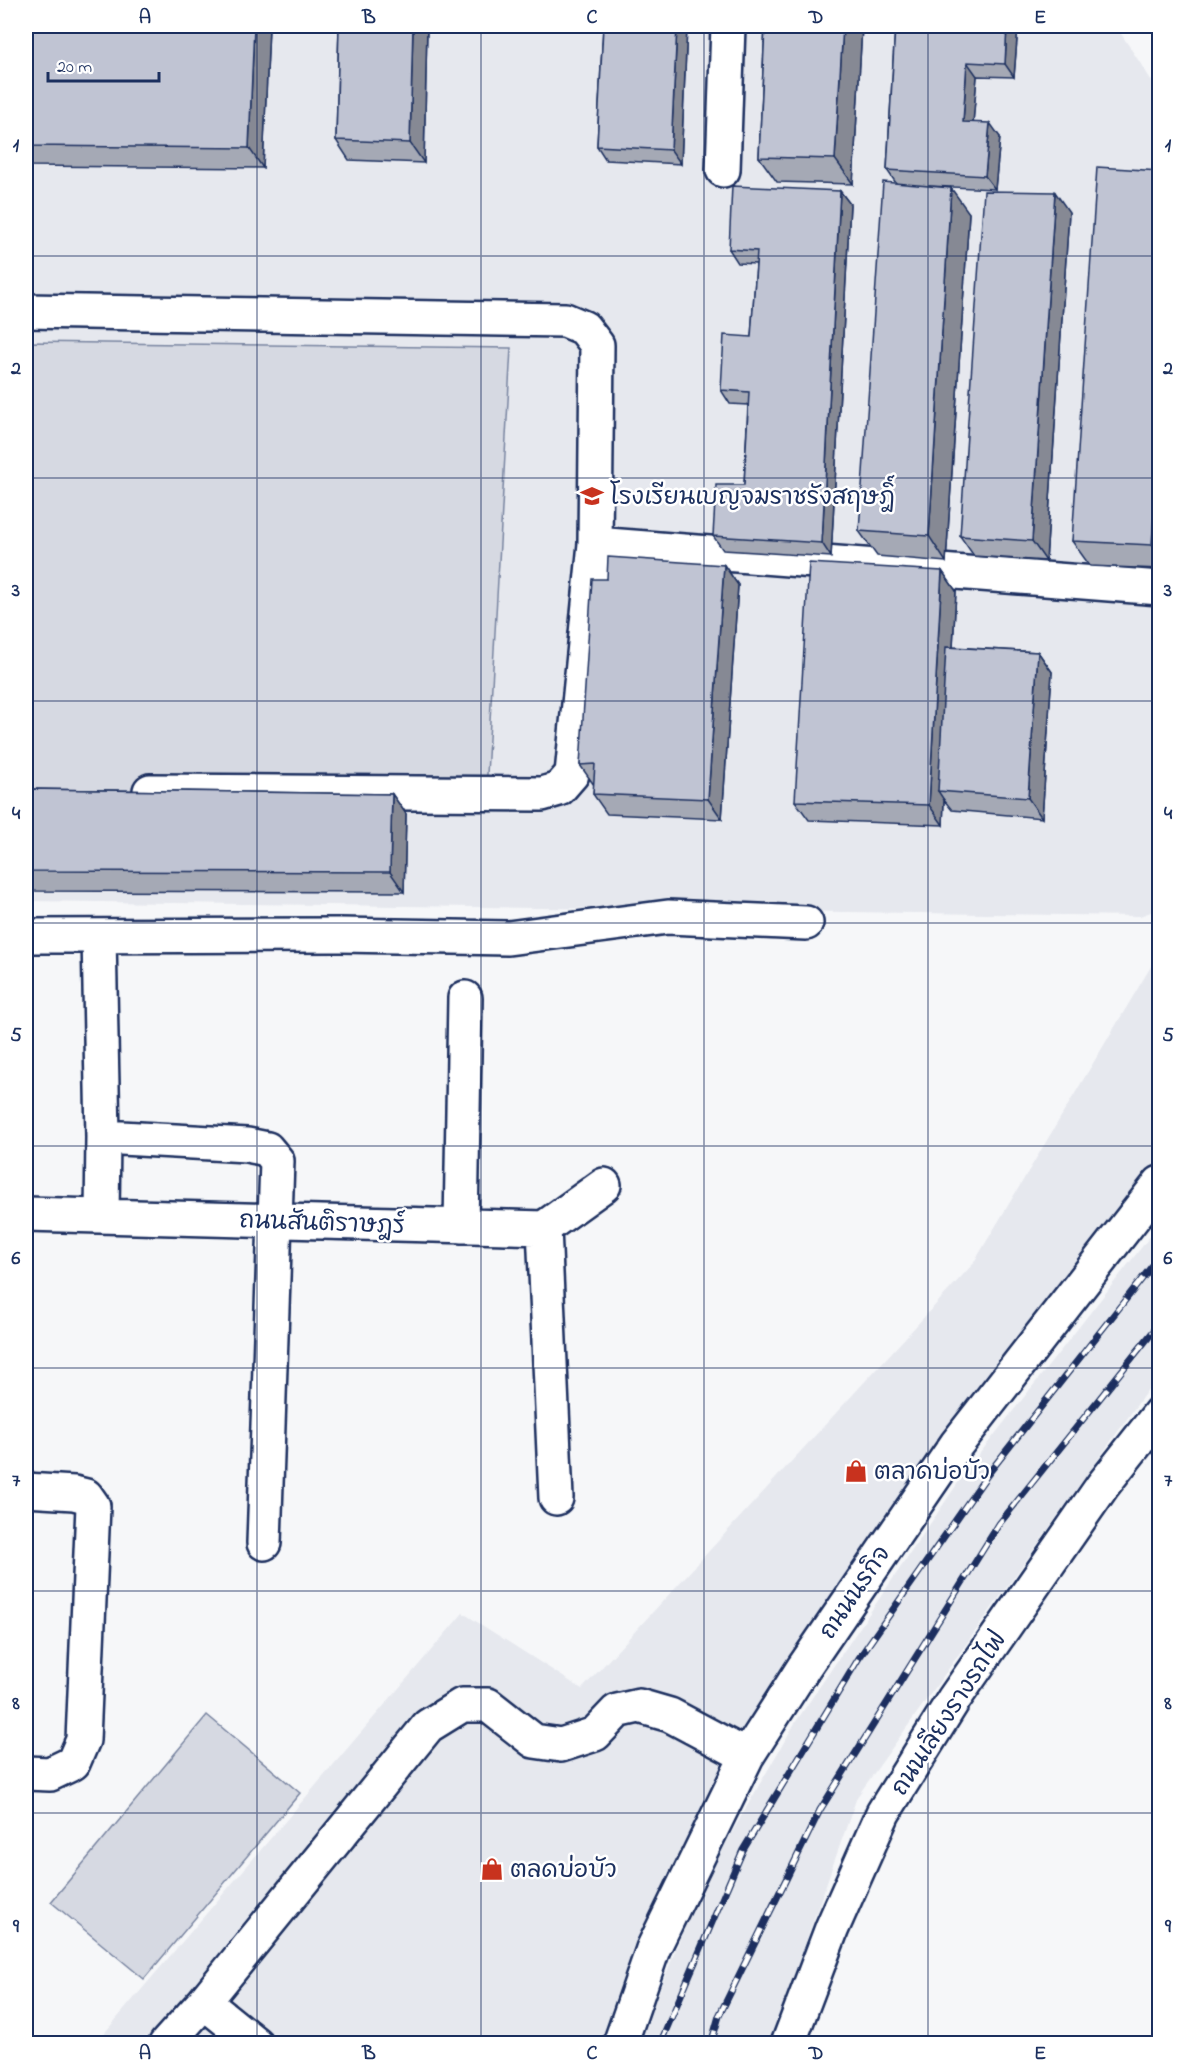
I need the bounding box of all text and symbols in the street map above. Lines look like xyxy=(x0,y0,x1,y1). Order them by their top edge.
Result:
text: A xyxy=(139,4,151,33)
text: B xyxy=(361,4,376,33)
text: C xyxy=(587,4,598,33)
text: D xyxy=(808,4,823,33)
text: E xyxy=(1034,4,1046,33)
scale bar xyxy=(48,45,159,83)
text: 20 m xyxy=(57,55,92,81)
text: 1 xyxy=(13,132,20,161)
text: 1 xyxy=(1165,132,1172,161)
text: 2 xyxy=(10,355,21,384)
text: 2 xyxy=(1162,355,1173,384)
place label: โรงเรียนเบญจมราชรังสฤษฎิ์ xyxy=(610,474,895,516)
school or university icon: โรงเรียนเบญจมราชรังสฤษฎิ์ xyxy=(579,483,605,509)
text: 3 xyxy=(11,577,20,606)
text: 3 xyxy=(1163,577,1172,606)
text: 4 xyxy=(12,800,21,829)
text: 4 xyxy=(1164,800,1173,829)
text: 5 xyxy=(10,1022,22,1051)
text: 5 xyxy=(1162,1022,1174,1051)
street label: ถนนสันติราษฎร์ xyxy=(239,1203,405,1245)
text: 6 xyxy=(12,1245,21,1274)
text: 6 xyxy=(1164,1245,1173,1274)
place label: ตลาดบ่อบัว xyxy=(874,1456,990,1491)
shop icon: ตลาดบ่อบัว xyxy=(843,1458,869,1484)
text: 7 xyxy=(12,1467,21,1496)
text: 7 xyxy=(1164,1467,1173,1496)
street label: ถนนนรกิจ xyxy=(812,1540,900,1647)
street label: ถนนเลียงรางรถไฟ xyxy=(883,1625,1017,1804)
text: 8 xyxy=(11,1690,20,1719)
text: 8 xyxy=(1163,1690,1172,1719)
place label: ตลดบ่อบัว xyxy=(510,1854,617,1889)
shop icon: ตลดบ่อบัว xyxy=(479,1856,505,1882)
text: 9 xyxy=(12,1913,20,1942)
text: 9 xyxy=(1164,1913,1172,1942)
text: A xyxy=(139,2040,151,2069)
text: B xyxy=(361,2040,376,2069)
text: C xyxy=(587,2040,598,2069)
text: D xyxy=(808,2040,823,2069)
text: E xyxy=(1034,2040,1046,2069)

